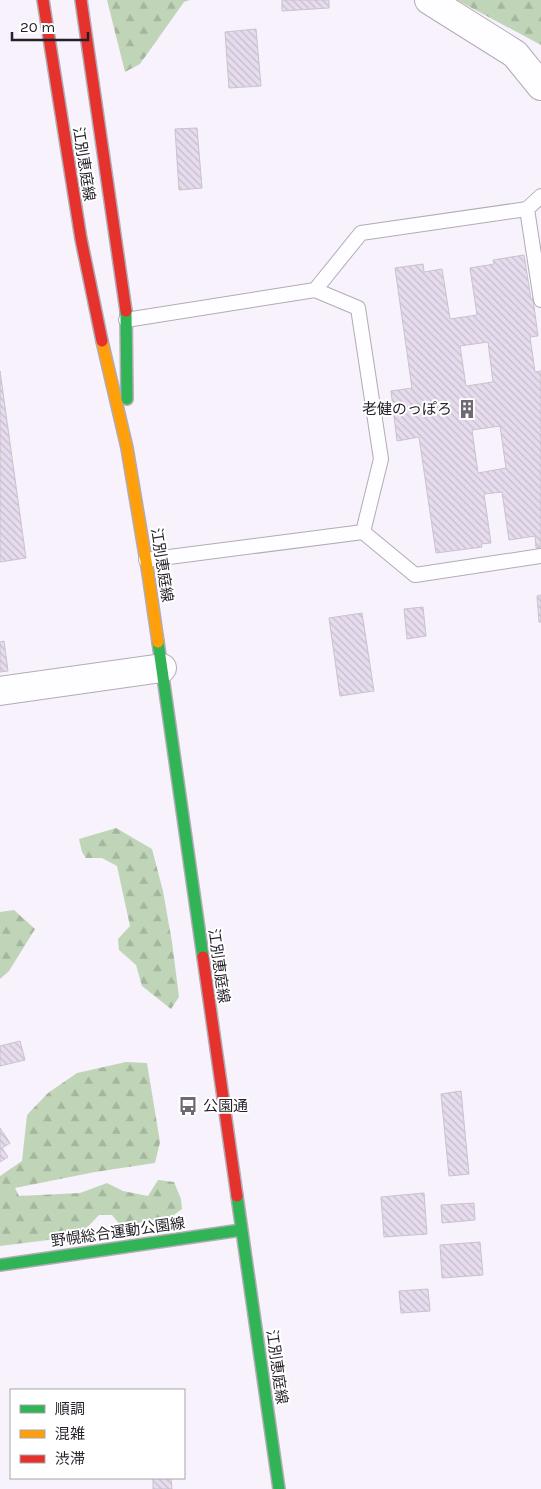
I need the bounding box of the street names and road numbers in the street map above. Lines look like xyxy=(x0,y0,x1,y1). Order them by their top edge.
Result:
street label: 江別恵庭線 xyxy=(69,126,99,202)
street label: 江別恵庭線 xyxy=(147,527,177,603)
street label: 江別恵庭線 xyxy=(205,928,233,1004)
street label: 野幌総合運動公園線 xyxy=(50,1214,186,1250)
street label: 江別恵庭線 xyxy=(263,1329,291,1405)

